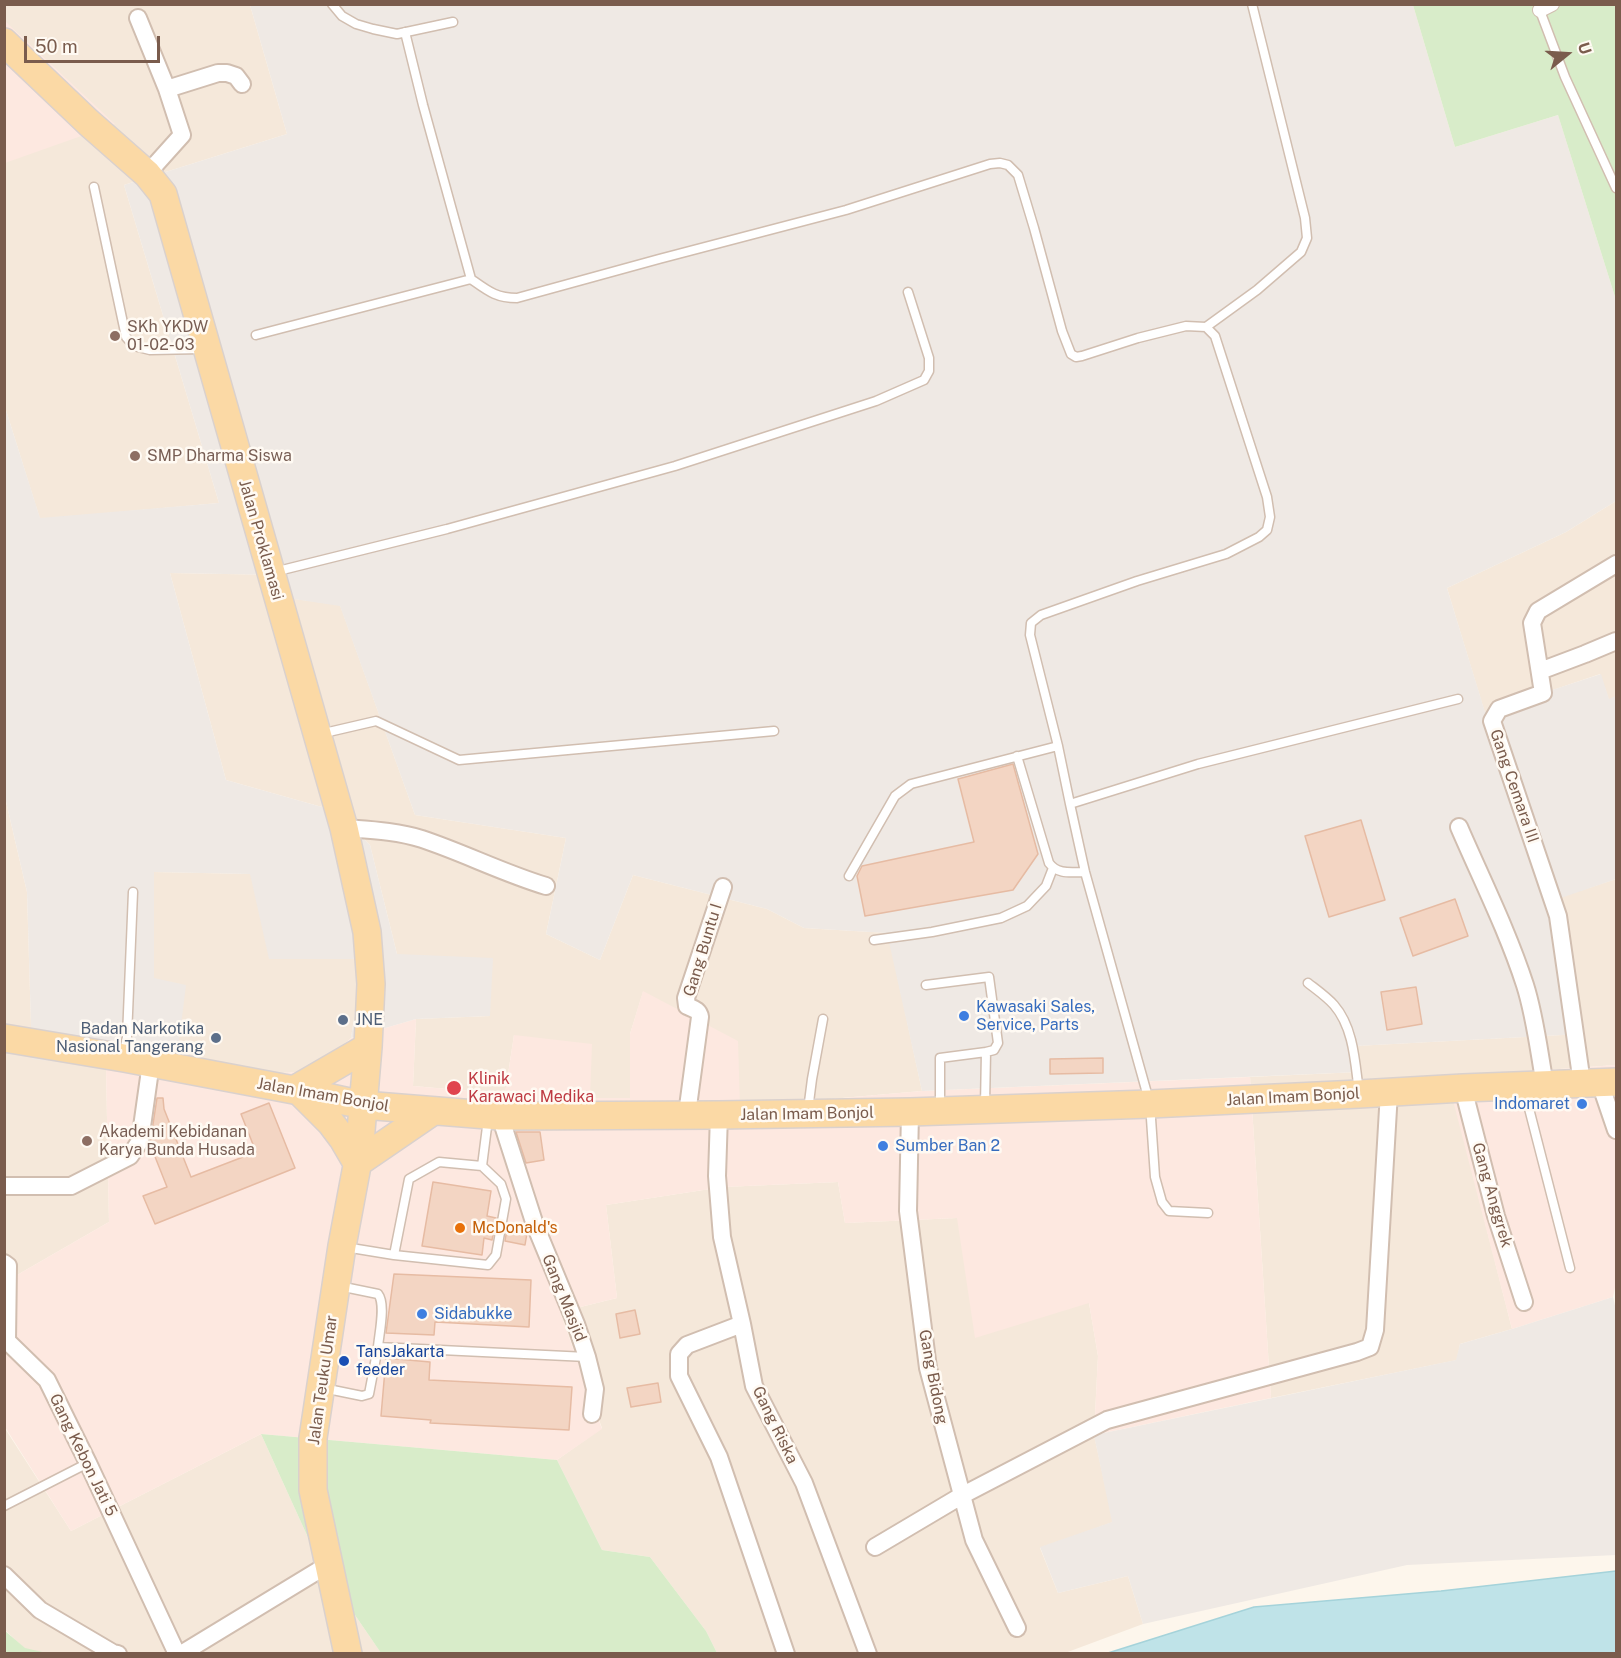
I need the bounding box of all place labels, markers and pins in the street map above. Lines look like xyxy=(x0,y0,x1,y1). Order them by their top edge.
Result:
place label: SKh YKDW 01-02-03 xyxy=(127,317,208,355)
marker: SKh YKDW 01-02-03 xyxy=(108,329,122,343)
place label: SMP Dharma Siswa xyxy=(147,446,292,466)
marker: SMP Dharma Siswa xyxy=(128,449,142,463)
place label: Kawasaki Sales, Service, Parts xyxy=(976,997,1095,1035)
marker: Kawasaki Sales, Service, Parts xyxy=(957,1009,971,1023)
place label: JNE xyxy=(355,1010,383,1030)
marker: JNE xyxy=(336,1013,350,1027)
place label: Badan Narkotika Nasional Tangerang xyxy=(56,1019,204,1057)
marker: Badan Narkotika Nasional Tangerang xyxy=(209,1031,223,1045)
place label: Klinik Karawaci Medika xyxy=(468,1069,594,1107)
marker: Klinik Karawaci Medika xyxy=(445,1079,463,1097)
place label: Indomaret xyxy=(1494,1094,1570,1114)
marker: Indomaret xyxy=(1575,1097,1589,1111)
place label: Akademi Kebidanan Karya Bunda Husada xyxy=(99,1122,255,1160)
marker: Akademi Kebidanan Karya Bunda Husada xyxy=(80,1134,94,1148)
place label: Sumber Ban 2 xyxy=(895,1136,1000,1156)
marker: Sumber Ban 2 xyxy=(876,1139,890,1153)
place label: McDonald's xyxy=(472,1218,558,1238)
marker: McDonald's xyxy=(453,1221,467,1235)
place label: Sidabukke xyxy=(434,1304,513,1324)
marker: Sidabukke xyxy=(415,1307,429,1321)
place label: TansJakarta feeder xyxy=(356,1342,444,1380)
marker: TansJakarta feeder xyxy=(337,1354,351,1368)

